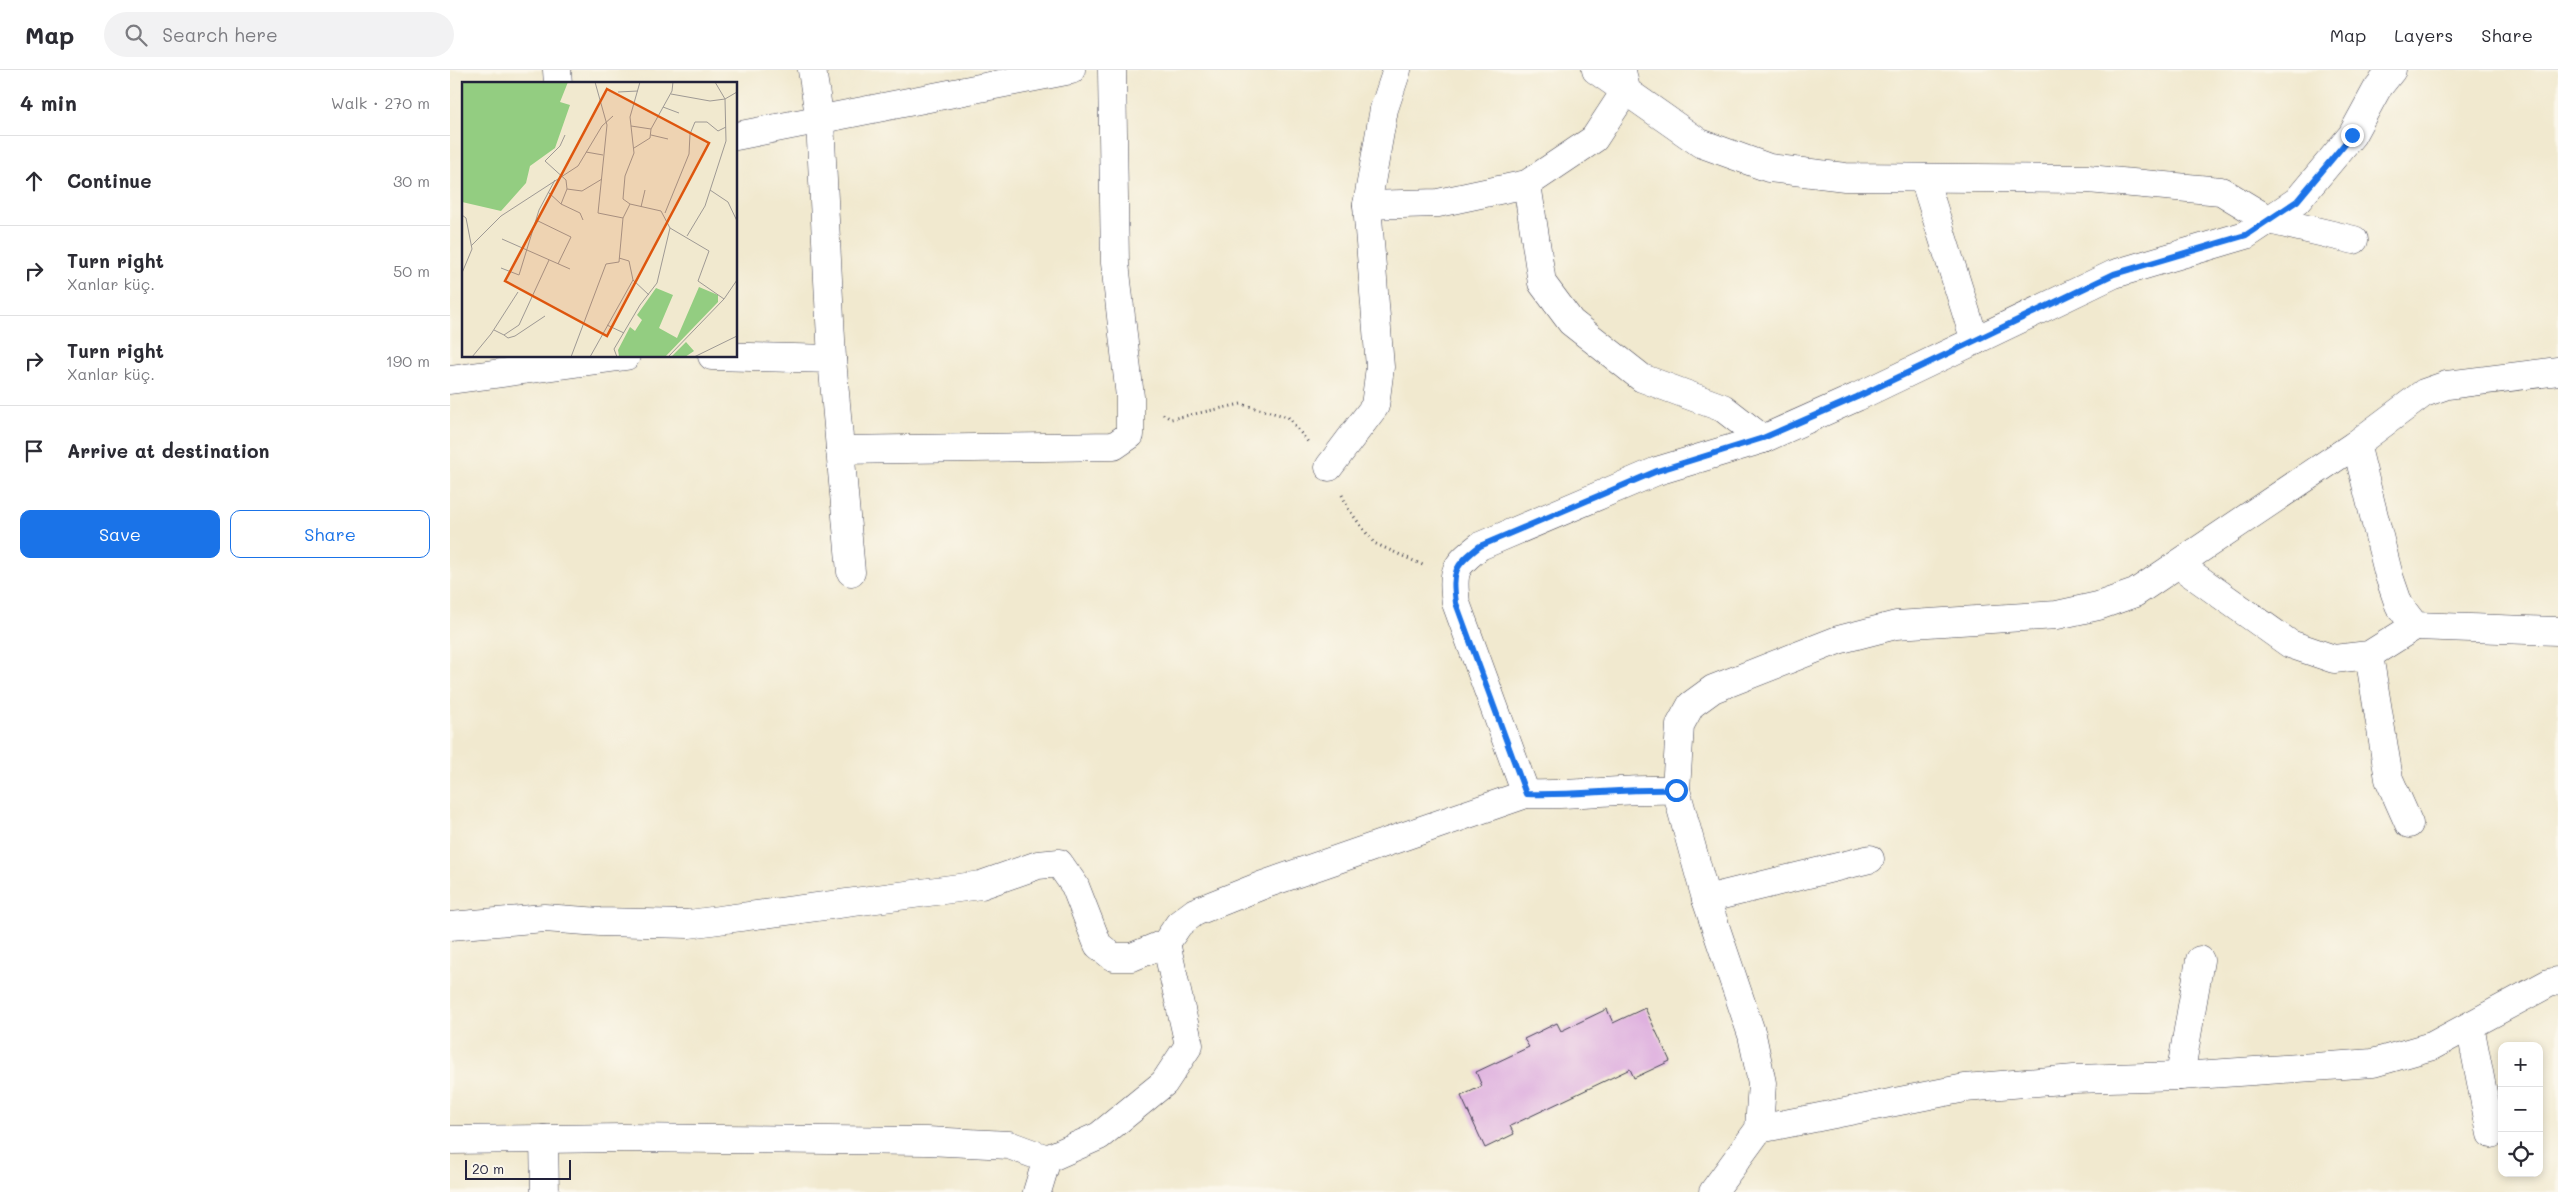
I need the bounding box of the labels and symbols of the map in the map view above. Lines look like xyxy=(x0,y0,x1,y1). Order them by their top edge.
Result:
inset map xyxy=(462,82,738,358)
route end xyxy=(2341,124,2364,147)
route start xyxy=(1665,779,1688,802)
scale bar xyxy=(465,1157,571,1180)

